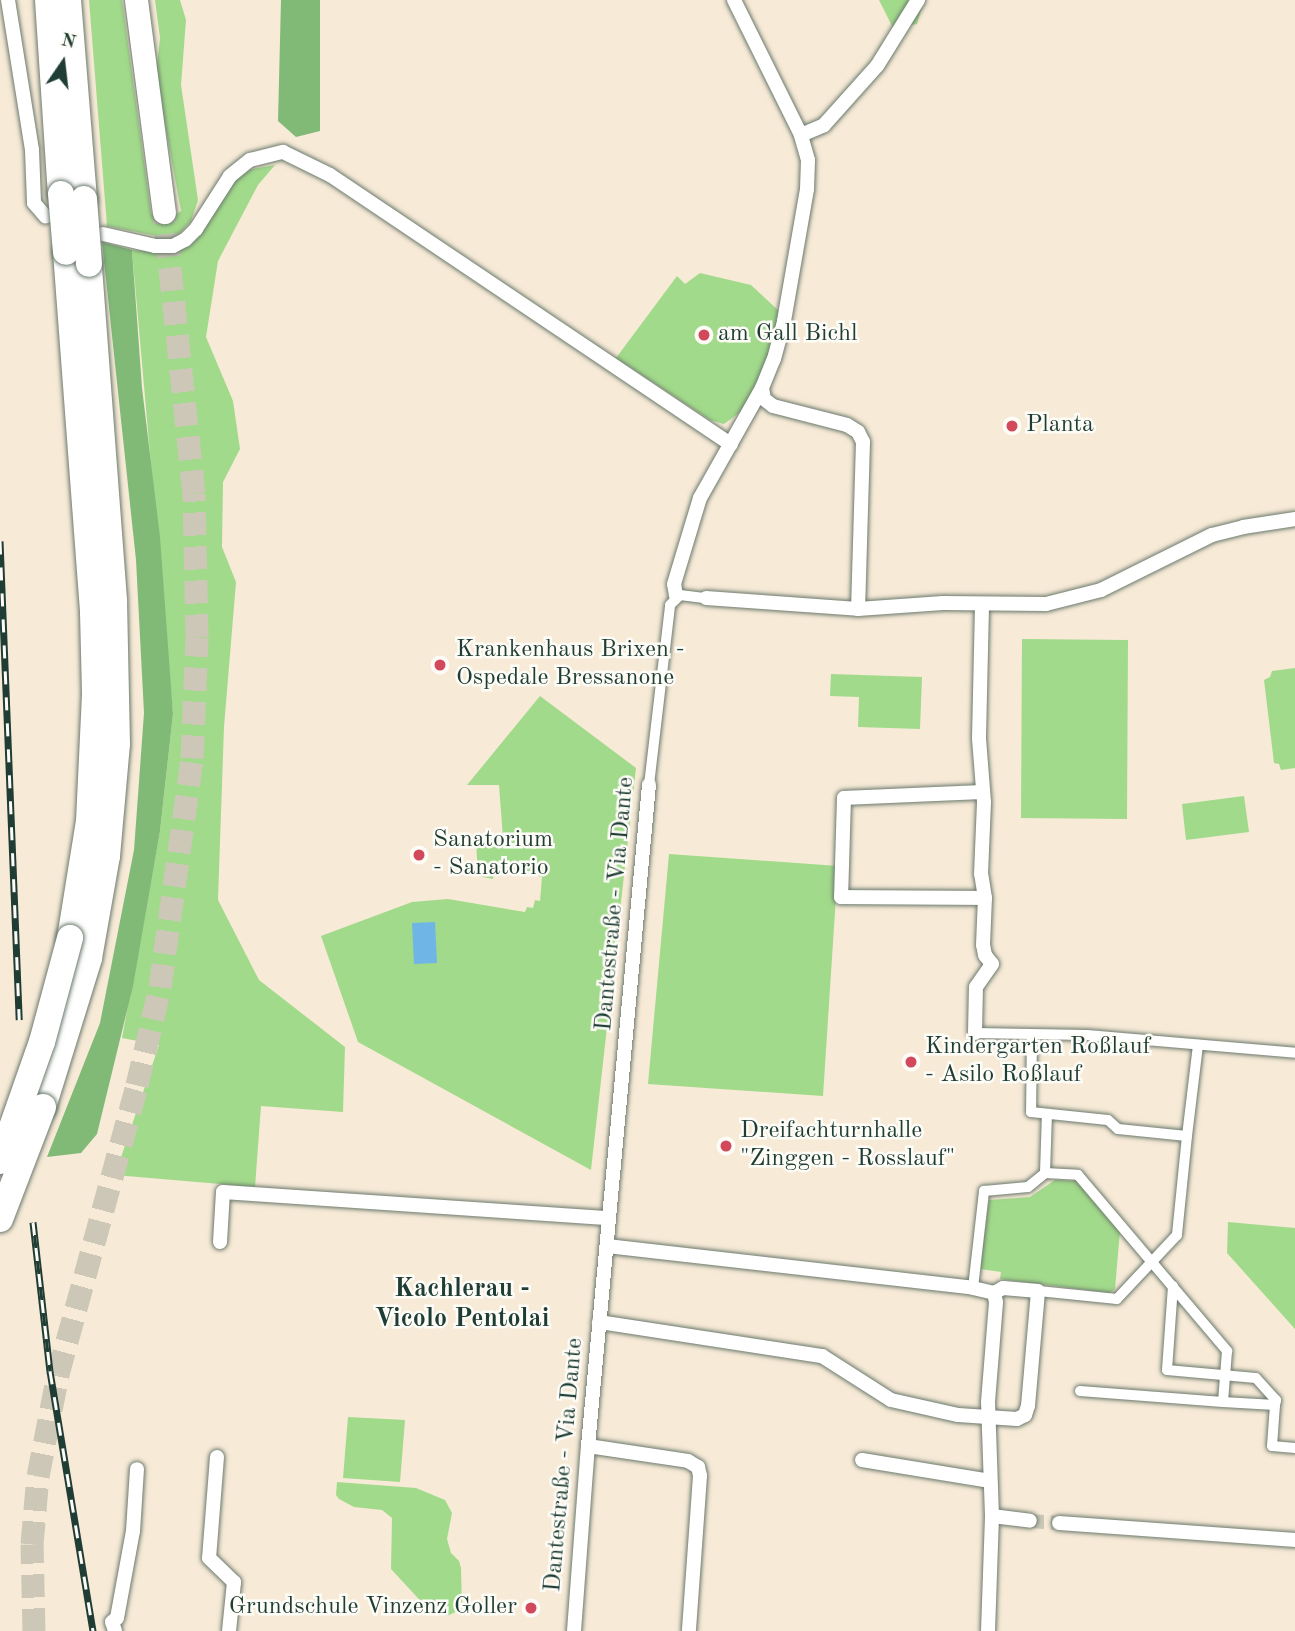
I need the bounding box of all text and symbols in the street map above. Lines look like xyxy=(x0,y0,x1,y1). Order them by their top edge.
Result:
north arrow xyxy=(28,28,98,98)
text: N xyxy=(59,31,78,53)
place label: am Gall Bichl xyxy=(718,321,857,349)
marker: am Gall Bichl xyxy=(696,327,712,343)
place label: Planta xyxy=(1026,412,1094,440)
marker: Planta xyxy=(1004,418,1020,434)
place label: Krankenhaus Brixen - Ospedale Bressanone xyxy=(456,637,685,693)
marker: Krankenhaus Brixen - Ospedale Bressanone xyxy=(430,655,450,675)
street label: Dantestraße - Via Dante xyxy=(591,776,641,1032)
place label: Sanatorium - Sanatorio xyxy=(433,827,553,883)
marker: Sanatorium - Sanatorio xyxy=(411,847,427,863)
place label: Kindergarten Roßlauf - Asilo Roßlauf xyxy=(925,1034,1151,1090)
marker: Kindergarten Roßlauf - Asilo Roßlauf xyxy=(903,1054,919,1070)
place label: Dreifachturnhalle "Zinggen - Rosslauf" xyxy=(740,1118,955,1174)
marker: Dreifachturnhalle "Zinggen - Rosslauf" xyxy=(718,1138,734,1154)
district label: Kachlerau - Vicolo Pentolai xyxy=(375,1274,549,1336)
street label: Dantestraße - Via Dante xyxy=(540,1337,590,1593)
place label: Grundschule Vinzenz Goller xyxy=(229,1594,517,1622)
marker: Grundschule Vinzenz Goller xyxy=(523,1600,539,1616)

